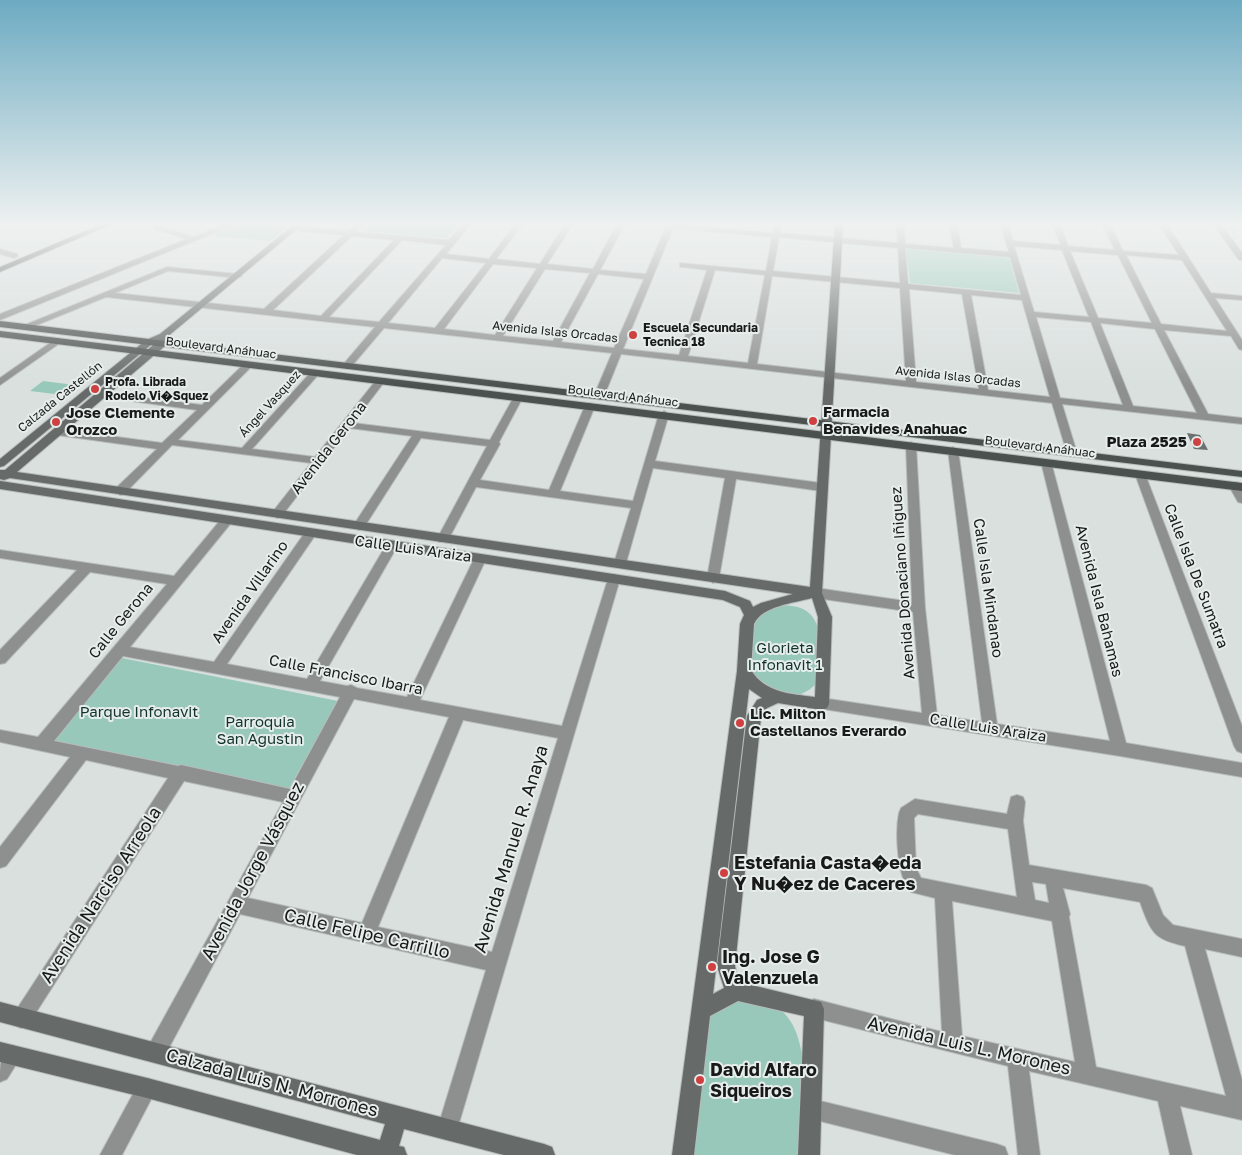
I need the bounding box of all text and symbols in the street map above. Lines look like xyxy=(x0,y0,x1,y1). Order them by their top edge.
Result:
street label: Avenida Islas Orcadas xyxy=(492,318,618,346)
place label: Escuela Secundaria Tecnica 18 xyxy=(643,321,758,349)
marker: Escuela Secundaria Tecnica 18 xyxy=(627,329,639,341)
street label: Boulevard Anáhuac xyxy=(165,334,277,362)
street label: Calzada Castellón xyxy=(15,359,105,435)
street label: Avenida Islas Orcadas xyxy=(895,363,1021,391)
street label: Ángel Vasquez xyxy=(236,368,304,440)
place label: Profa. Librada Rodelo Vi�Squez xyxy=(105,375,208,403)
street label: Boulevard Anáhuac xyxy=(567,382,679,410)
marker: Profa. Librada Rodelo Vi�Squez xyxy=(89,383,101,395)
street label: Avenida Gerona xyxy=(287,398,371,498)
place label: Farmacia Benavides Anahuac xyxy=(823,403,967,438)
place label: Jose Clemente Orozco xyxy=(66,404,175,439)
marker: Farmacia Benavides Anahuac xyxy=(807,415,819,427)
marker: Jose Clemente Orozco xyxy=(50,416,62,428)
street label: Boulevard Anáhuac xyxy=(984,433,1096,461)
place label: Plaza 2525 xyxy=(1107,433,1187,451)
marker: Plaza 2525 xyxy=(1191,436,1203,448)
street label: Avenida Donaciano Iñiguez xyxy=(887,486,919,680)
street label: Calle Isla De Sumatra xyxy=(1160,501,1232,651)
street label: Calle Isla Mindanao xyxy=(969,517,1007,659)
street label: Avenida Isla Bahamas xyxy=(1071,523,1127,679)
street label: Calle Luis Araiza xyxy=(353,532,473,566)
street label: Avenida Villarino xyxy=(208,537,292,647)
street label: Calle Gerona xyxy=(85,579,157,663)
park label: Glorieta Infonavit 1 xyxy=(747,639,823,674)
street label: Calle Francisco Ibarra xyxy=(268,651,424,699)
park label: Parque Infonavit xyxy=(80,703,198,721)
place label: Lic. Milton Castellanos Everardo xyxy=(750,705,906,740)
street label: Calle Luis Araiza xyxy=(928,710,1048,746)
park label: Parroquia San Agustin xyxy=(217,713,303,748)
marker: Lic. Milton Castellanos Everardo xyxy=(734,717,746,729)
street label: Avenida Manuel R. Anaya xyxy=(469,743,553,955)
street label: Avenida Jorge Vásquez xyxy=(197,778,309,964)
street label: Avenida Narciso Arreola xyxy=(36,803,166,987)
place label: Estefania Casta�eda Y Nu�ez de Caceres xyxy=(734,852,921,894)
marker: Estefania Casta�eda Y Nu�ez de Caceres xyxy=(718,867,730,879)
street label: Calle Felipe Carrillo xyxy=(282,904,452,964)
place label: Ing. Jose G Valenzuela xyxy=(722,946,820,989)
marker: Ing. Jose G Valenzuela xyxy=(706,961,718,973)
street label: Avenida Luis L. Morones xyxy=(865,1012,1073,1080)
street label: Calzada Luis N. Morrones xyxy=(164,1044,380,1122)
place label: David Alfaro Siqueiros xyxy=(710,1059,817,1102)
marker: David Alfaro Siqueiros xyxy=(694,1074,706,1086)

